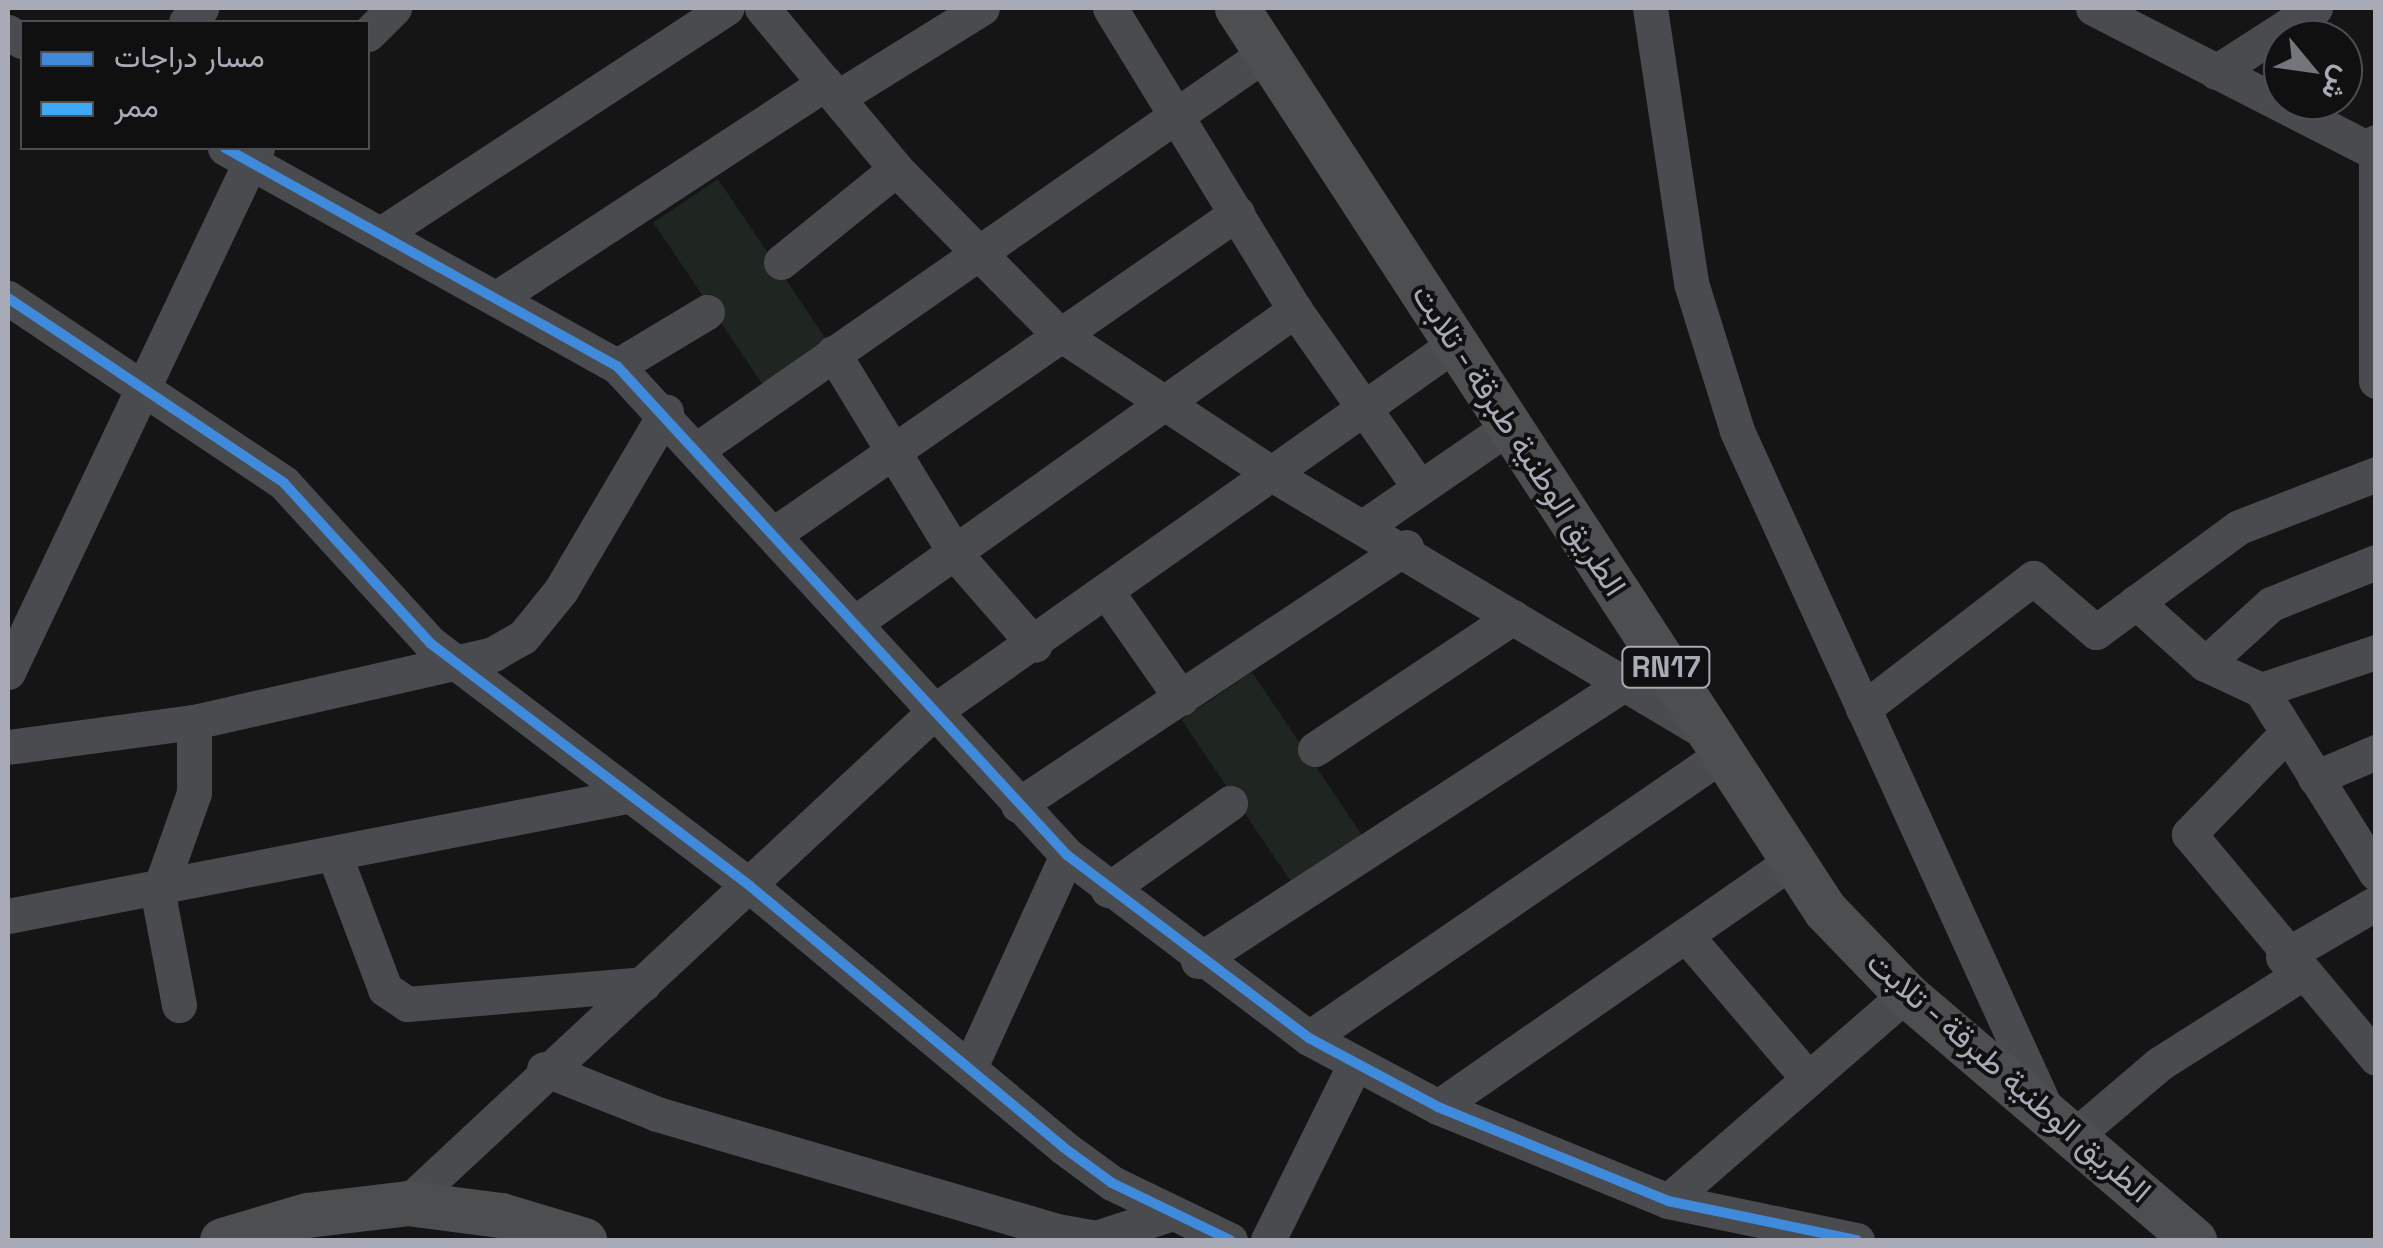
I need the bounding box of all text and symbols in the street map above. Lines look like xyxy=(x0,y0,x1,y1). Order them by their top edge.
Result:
legend xyxy=(20,20,370,150)
north arrow xyxy=(2263,20,2363,120)
text: مسار دراجات xyxy=(114,37,265,76)
text: ش xyxy=(2314,60,2361,107)
text: ممر xyxy=(114,87,159,126)
street label: الطريق الوطنية طبرقة - تلابت xyxy=(1403,276,1635,604)
road number: RN17 xyxy=(1621,642,1711,692)
street label: الطريق الوطنية طبرقة - تلابت xyxy=(1858,943,2160,1211)

